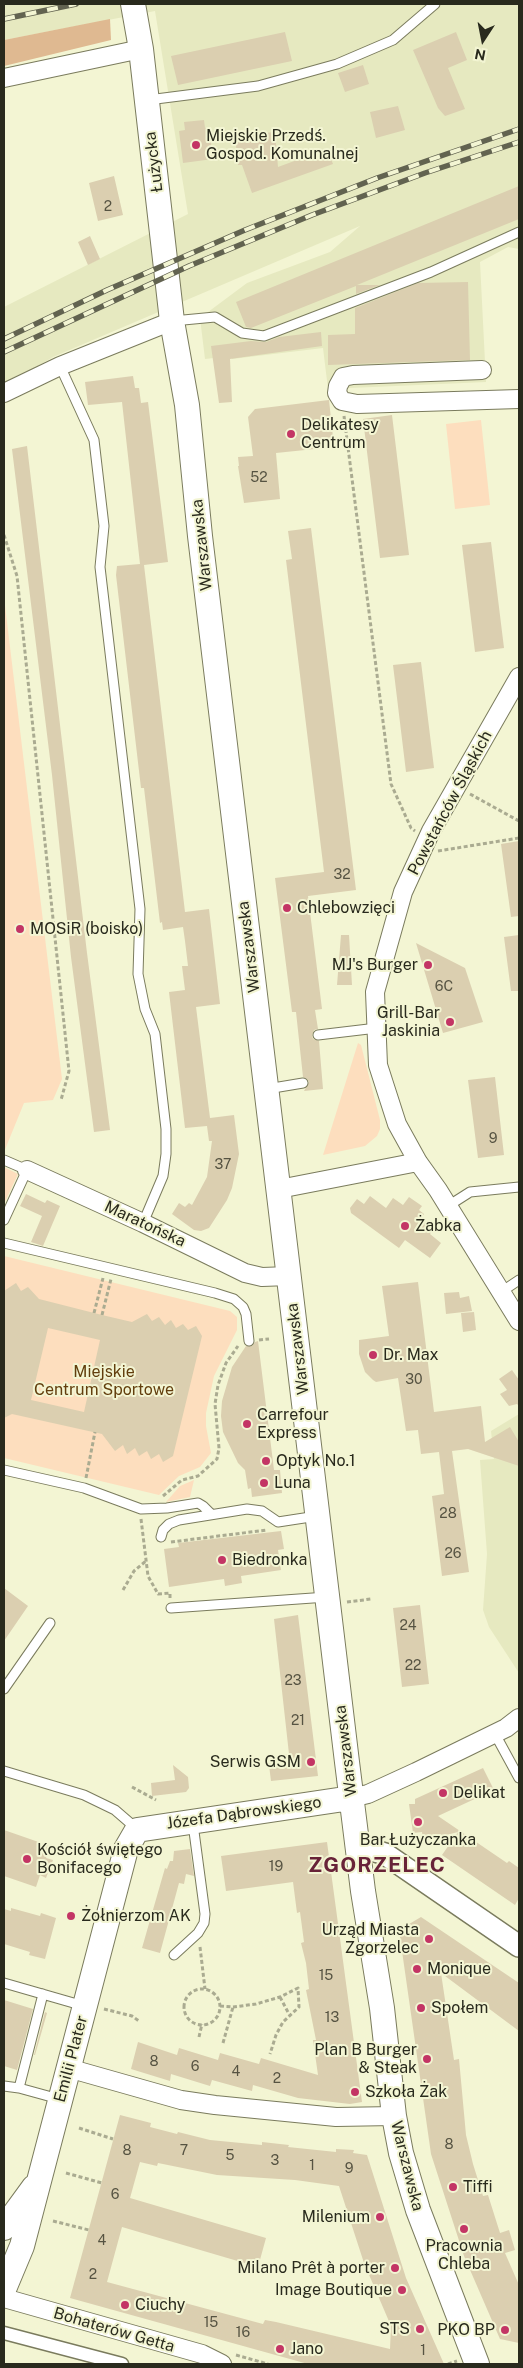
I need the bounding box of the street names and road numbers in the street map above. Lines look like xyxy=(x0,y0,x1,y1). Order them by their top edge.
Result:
street label: Łużycka xyxy=(141,131,167,193)
street label: Warszawska xyxy=(188,498,216,592)
street label: Powstańców Śląskich xyxy=(404,728,496,878)
street label: Warszawska xyxy=(234,900,264,994)
street label: Maratońska xyxy=(101,1197,189,1251)
street label: Warszawska xyxy=(283,1302,313,1396)
street label: Warszawska xyxy=(331,1704,361,1798)
street label: Józefa Dąbrowskiego xyxy=(165,1793,323,1833)
street label: Emilii Plater xyxy=(50,2013,92,2105)
street label: Warszawska xyxy=(387,2119,427,2213)
street label: Bohaterów Getta xyxy=(51,2304,177,2356)

